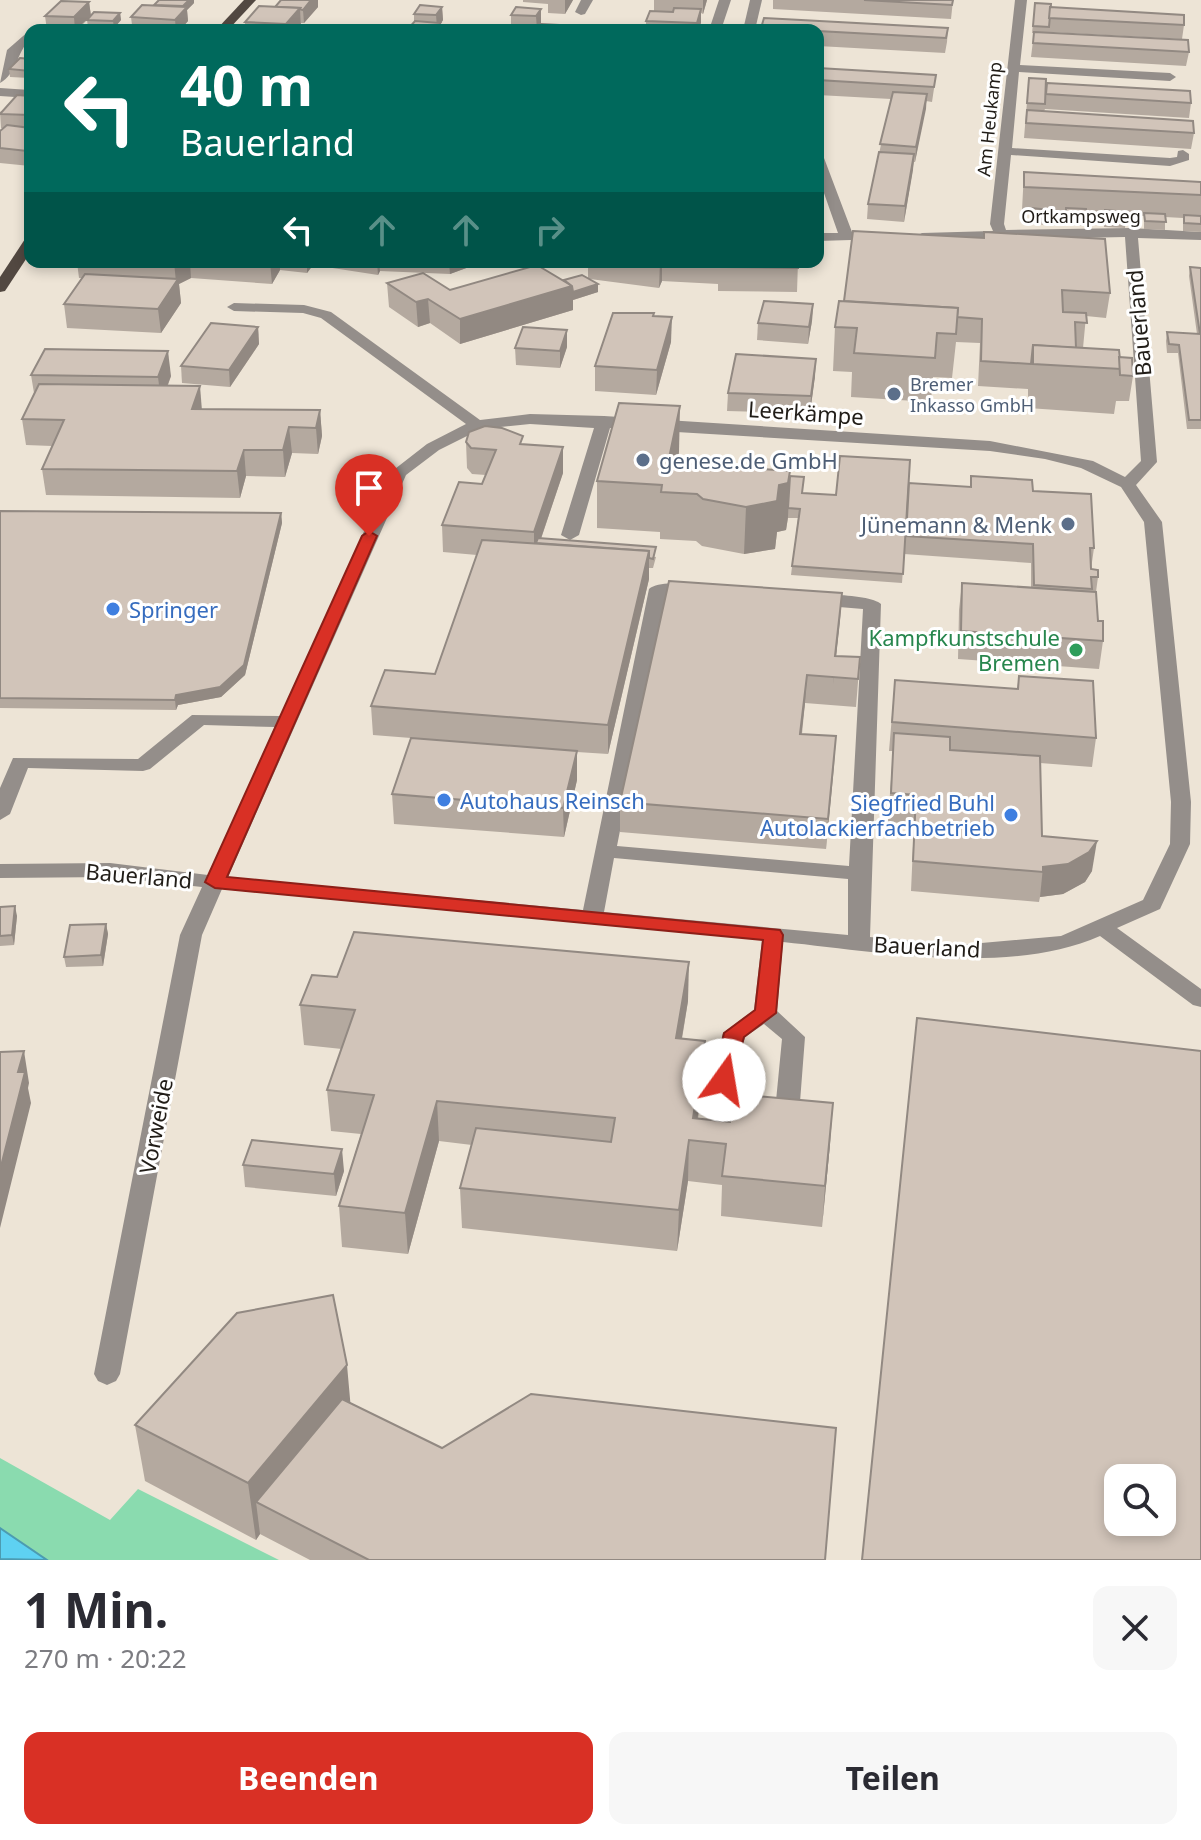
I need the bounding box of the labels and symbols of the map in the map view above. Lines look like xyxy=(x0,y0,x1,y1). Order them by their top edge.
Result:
street label: Am Heukamp xyxy=(971,60,1007,178)
street label: Ortkampsweg xyxy=(1021,204,1141,228)
street label: Bauerland xyxy=(1118,268,1158,378)
place label: Bremer Inkasso GmbH xyxy=(910,372,1034,417)
marker: Bremer Inkasso GmbH xyxy=(885,385,903,403)
street label: Leerkämpe xyxy=(747,393,865,431)
place label: genese.de GmbH xyxy=(659,445,838,475)
marker: genese.de GmbH xyxy=(634,451,652,469)
pin xyxy=(335,454,403,536)
place label: Jünemann & Menk xyxy=(859,509,1052,539)
marker: Jünemann & Menk xyxy=(1059,515,1077,533)
place label: Springer xyxy=(129,594,218,624)
marker: Springer xyxy=(104,600,122,618)
place label: Kampfkunstschule Bremen xyxy=(869,622,1060,677)
marker: Kampfkunstschule Bremen xyxy=(1067,641,1085,659)
place label: Autohaus Reinsch xyxy=(460,785,645,815)
place label: Siegfried Buhl Autolackierfachbetrieb xyxy=(760,787,995,842)
marker: Autohaus Reinsch xyxy=(435,791,453,809)
marker: Siegfried Buhl Autolackierfachbetrieb xyxy=(1002,806,1020,824)
street label: Bauerland xyxy=(84,855,194,895)
street label: Bauerland xyxy=(873,928,981,964)
position arrow xyxy=(682,1038,766,1122)
street label: Vorweide xyxy=(131,1076,179,1176)

